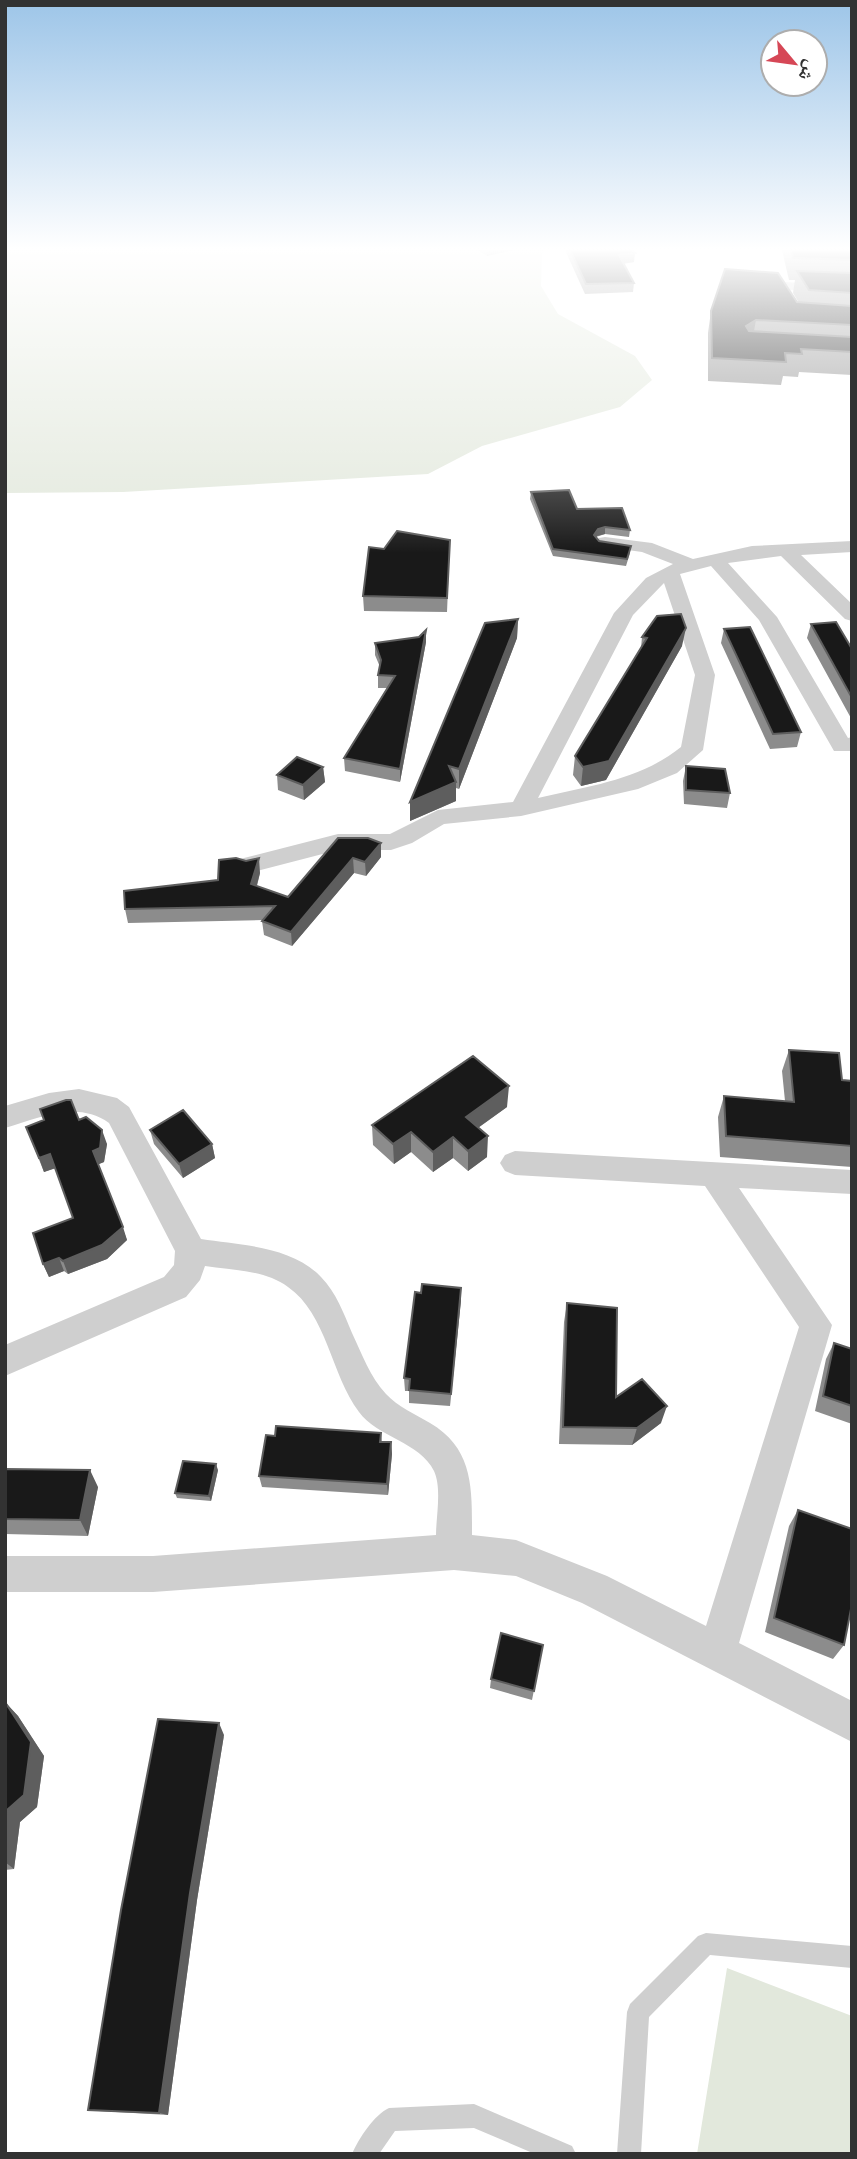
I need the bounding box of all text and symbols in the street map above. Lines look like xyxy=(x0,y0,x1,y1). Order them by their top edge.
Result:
north arrow xyxy=(759,28,829,98)
text: ش xyxy=(793,57,824,86)

